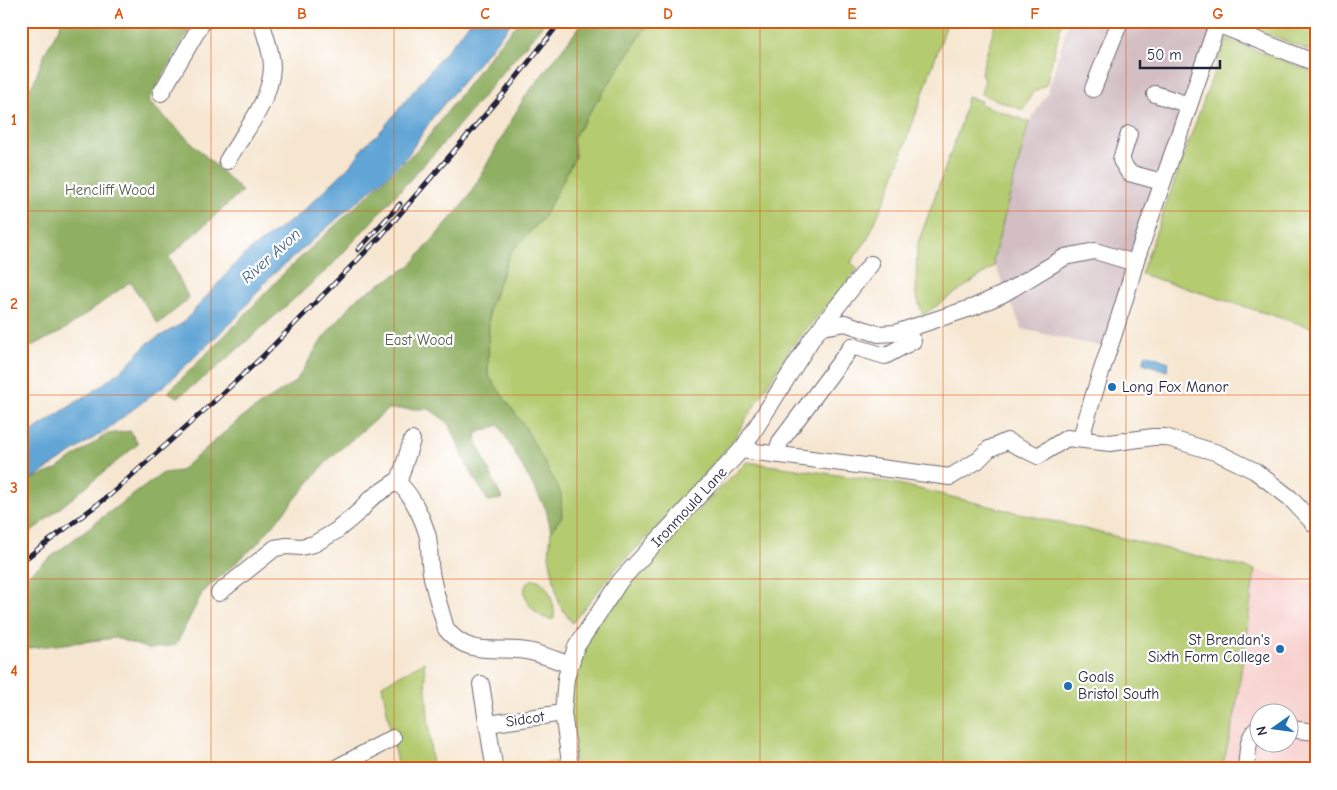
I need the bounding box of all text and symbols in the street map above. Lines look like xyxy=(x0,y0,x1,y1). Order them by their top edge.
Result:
text: A xyxy=(115,5,124,23)
text: B xyxy=(297,5,307,23)
text: C xyxy=(480,5,490,23)
text: D xyxy=(663,5,673,23)
text: E xyxy=(847,5,857,23)
text: F xyxy=(1030,5,1040,23)
text: G xyxy=(1212,5,1224,23)
scale bar xyxy=(1140,38,1220,70)
text: 50 m xyxy=(1147,46,1182,64)
text: 1 xyxy=(11,111,17,129)
park label: Hencliff Wood xyxy=(65,181,155,199)
water label: River Avon xyxy=(238,225,304,287)
text: 2 xyxy=(10,295,18,313)
park label: East Wood xyxy=(385,331,453,349)
place label: Long Fox Manor xyxy=(1122,378,1228,396)
marker: Long Fox Manor xyxy=(1106,381,1118,393)
street label: Ironmould Lane xyxy=(647,463,731,551)
text: 3 xyxy=(10,479,18,497)
place label: St Brendan's Sixth Form College xyxy=(1148,631,1270,666)
marker: St Brendan's Sixth Form College xyxy=(1274,643,1286,655)
text: 4 xyxy=(10,662,18,680)
place label: Goals Bristol South xyxy=(1078,668,1159,703)
marker: Goals Bristol South xyxy=(1062,680,1074,692)
north arrow xyxy=(1250,702,1300,752)
street label: Sidcot xyxy=(504,707,546,731)
text: N xyxy=(1253,725,1271,738)

